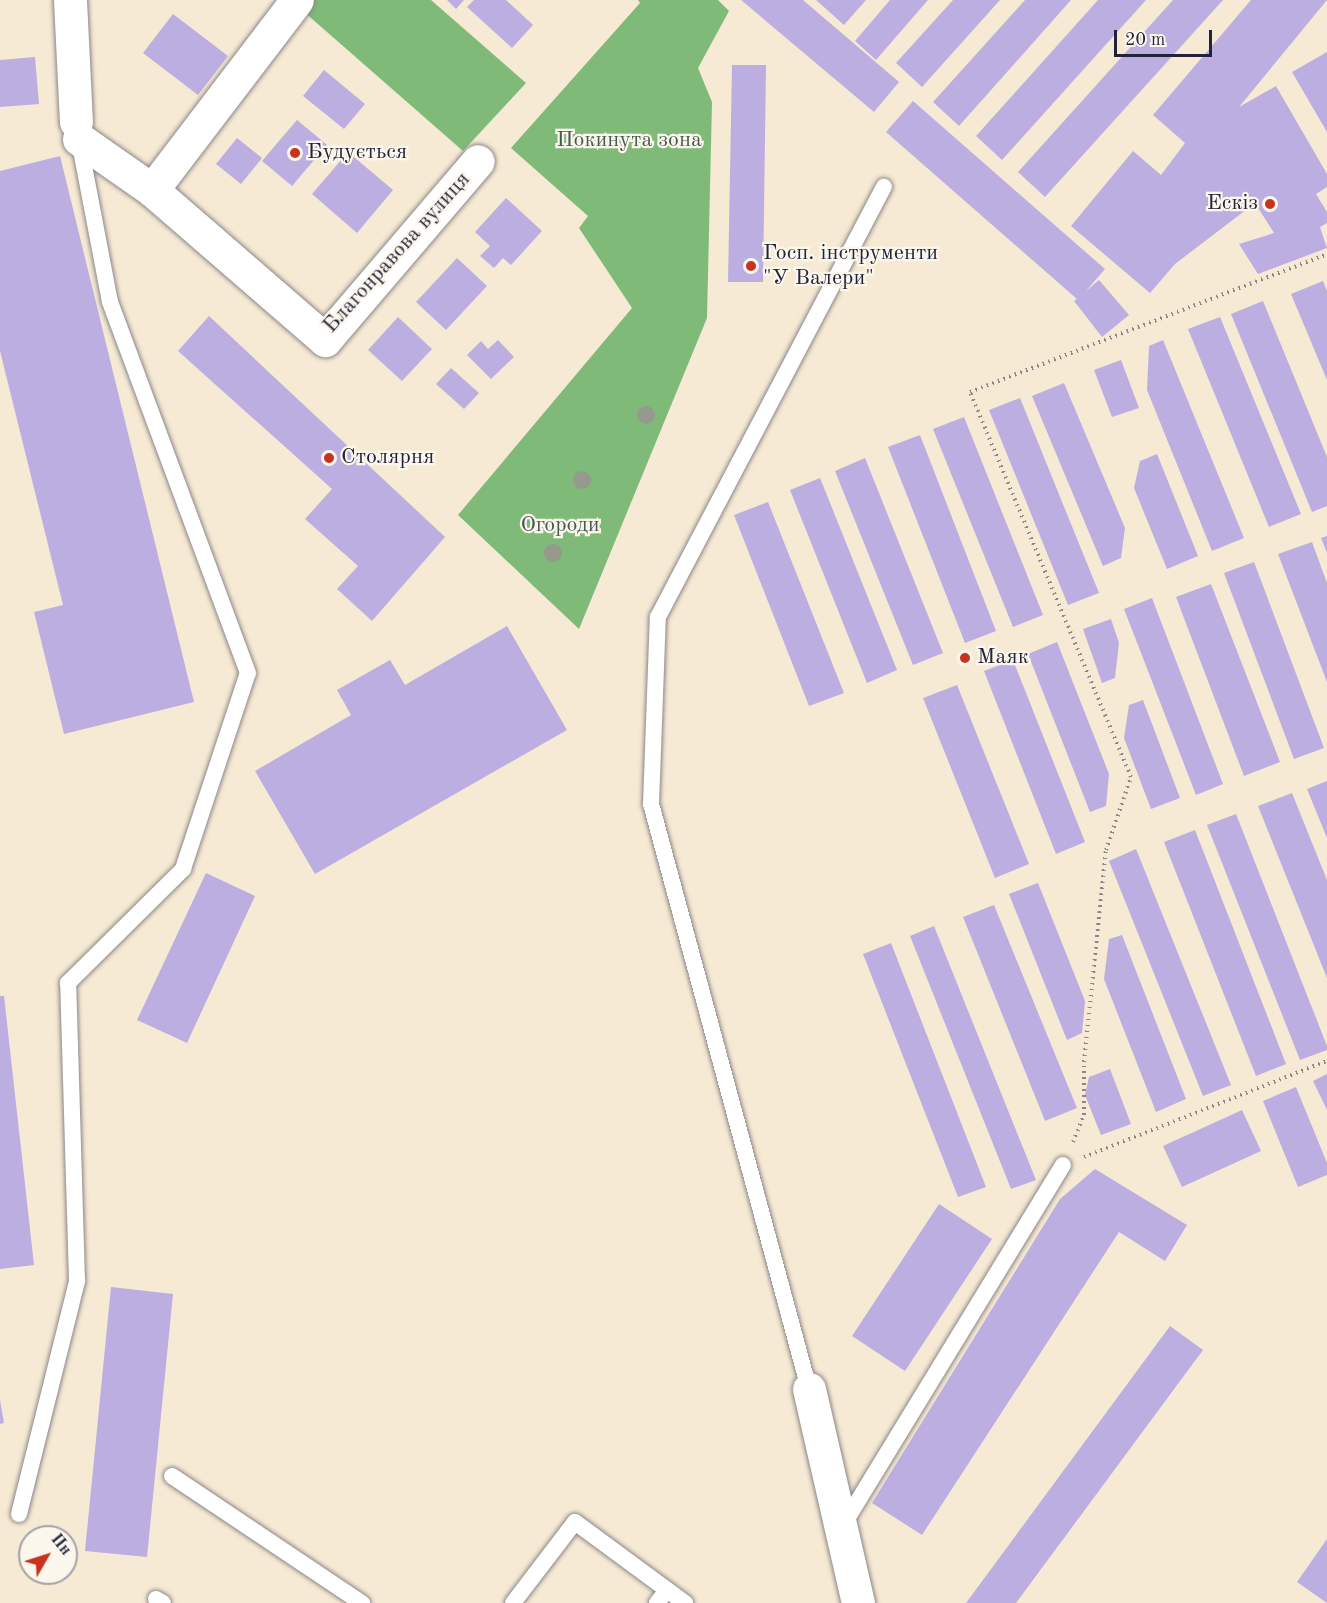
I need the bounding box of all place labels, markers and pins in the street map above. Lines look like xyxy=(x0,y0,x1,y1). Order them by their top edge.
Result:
place label: Будується xyxy=(307,140,407,166)
marker: Будується xyxy=(288,146,302,160)
place label: Ескіз xyxy=(1207,191,1258,217)
marker: Ескіз xyxy=(1263,197,1277,211)
place label: Госп. інструменти "У Валери" xyxy=(763,240,938,292)
marker: Госп. інструменти "У Валери" xyxy=(744,259,758,273)
place label: Столярня xyxy=(341,445,434,471)
marker: Столярня xyxy=(322,451,336,465)
place label: Маяк xyxy=(977,645,1029,671)
marker: Маяк xyxy=(958,651,972,665)

